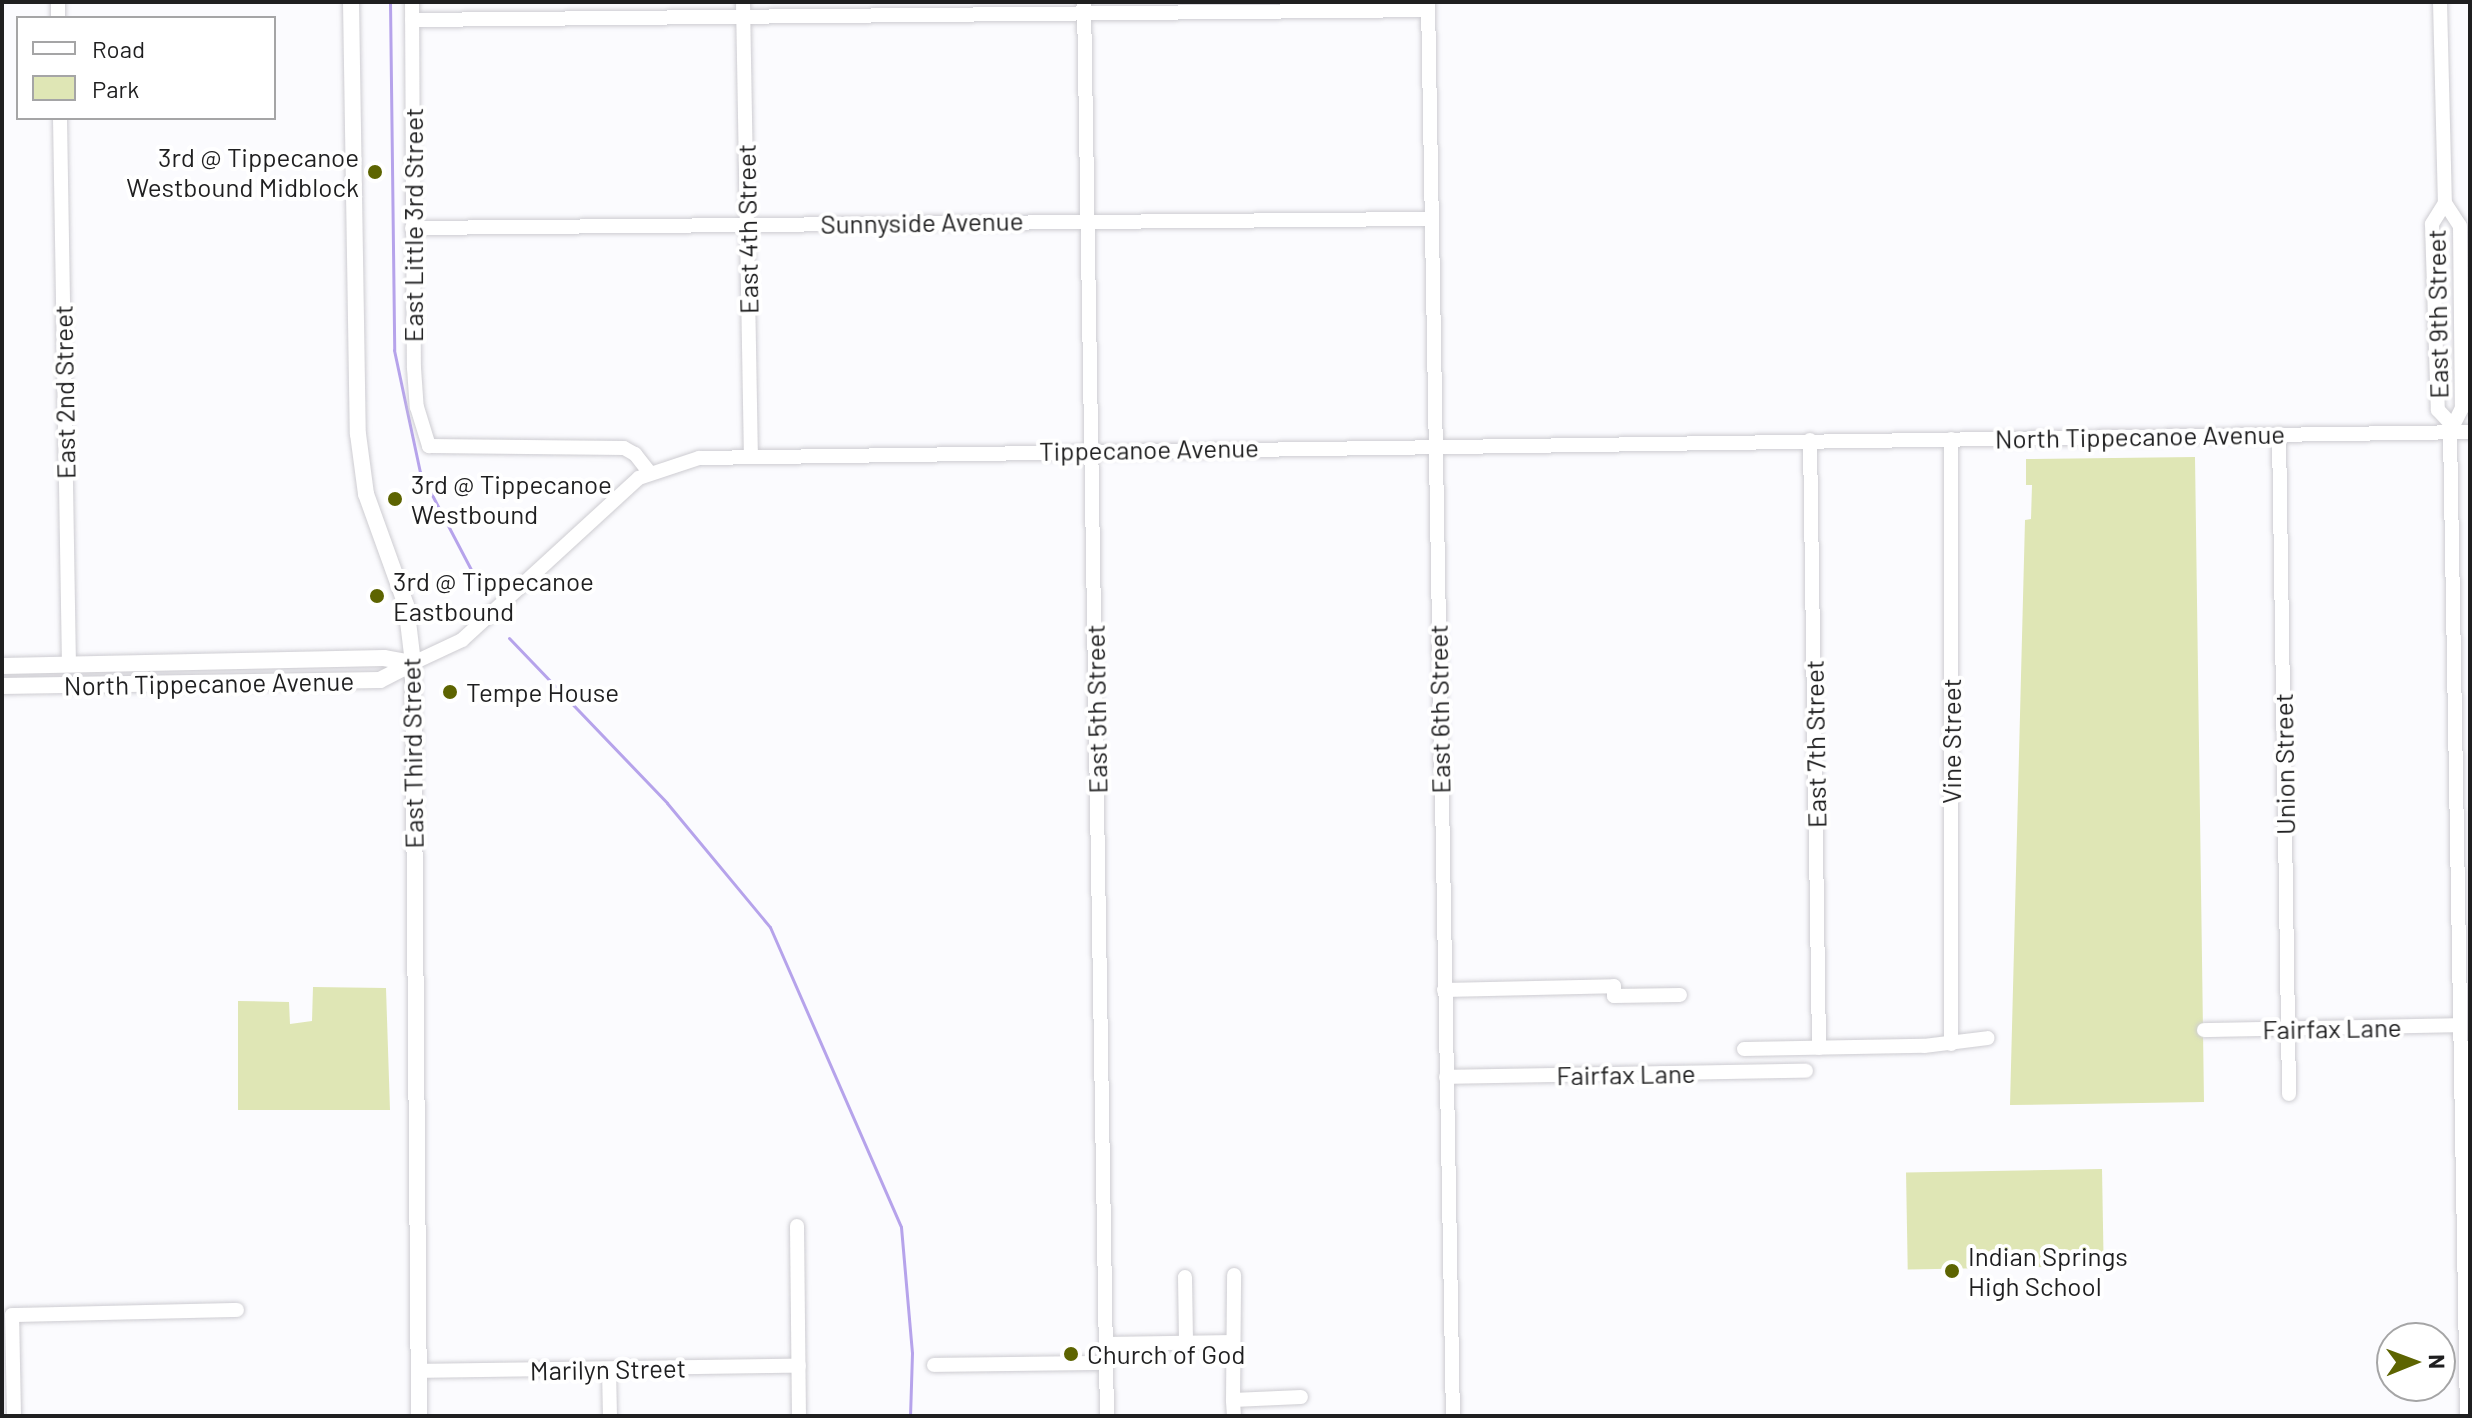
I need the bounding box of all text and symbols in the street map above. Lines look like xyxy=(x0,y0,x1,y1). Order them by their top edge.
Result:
legend xyxy=(16,16,276,120)
text: Road xyxy=(92,34,145,63)
text: Park xyxy=(92,74,139,103)
street label: East Little 3rd Street xyxy=(397,108,429,342)
place label: 3rd @ Tippecanoe Westbound Midblock xyxy=(126,141,359,202)
street label: East 4th Street xyxy=(730,144,764,314)
marker: 3rd @ Tippecanoe Westbound Midblock xyxy=(366,163,384,181)
street label: Sunnyside Avenue xyxy=(820,205,1024,239)
street label: East 9th Street xyxy=(2420,229,2454,399)
street label: East 2nd Street xyxy=(47,305,81,479)
street label: North Tippecanoe Avenue xyxy=(1995,418,2285,454)
street label: Tippecanoe Avenue xyxy=(1039,431,1259,467)
place label: 3rd @ Tippecanoe Westbound xyxy=(411,468,612,530)
marker: 3rd @ Tippecanoe Westbound xyxy=(386,490,404,508)
place label: 3rd @ Tippecanoe Eastbound xyxy=(393,565,594,626)
marker: 3rd @ Tippecanoe Eastbound xyxy=(368,587,386,605)
street label: East 5th Street xyxy=(1079,624,1113,794)
street label: East 6th Street xyxy=(1422,624,1456,794)
street label: East Third Street xyxy=(395,657,429,849)
street label: East 7th Street xyxy=(1798,660,1832,828)
street label: North Tippecanoe Avenue xyxy=(64,665,354,701)
place label: Tempe House xyxy=(466,676,619,708)
street label: Vine Street xyxy=(1935,678,1967,804)
marker: Tempe House xyxy=(441,683,459,701)
street label: Union Street xyxy=(2267,693,2301,835)
street label: Fairfax Lane xyxy=(2262,1011,2402,1045)
street label: Fairfax Lane xyxy=(1556,1057,1696,1091)
place label: Indian Springs High School xyxy=(1968,1240,2128,1302)
marker: Indian Springs High School xyxy=(1943,1262,1961,1280)
north arrow xyxy=(2376,1322,2456,1402)
place label: Church of God xyxy=(1087,1338,1246,1370)
marker: Church of God xyxy=(1062,1345,1080,1363)
street label: Marilyn Street xyxy=(530,1352,686,1386)
text: N xyxy=(2425,1354,2451,1369)

